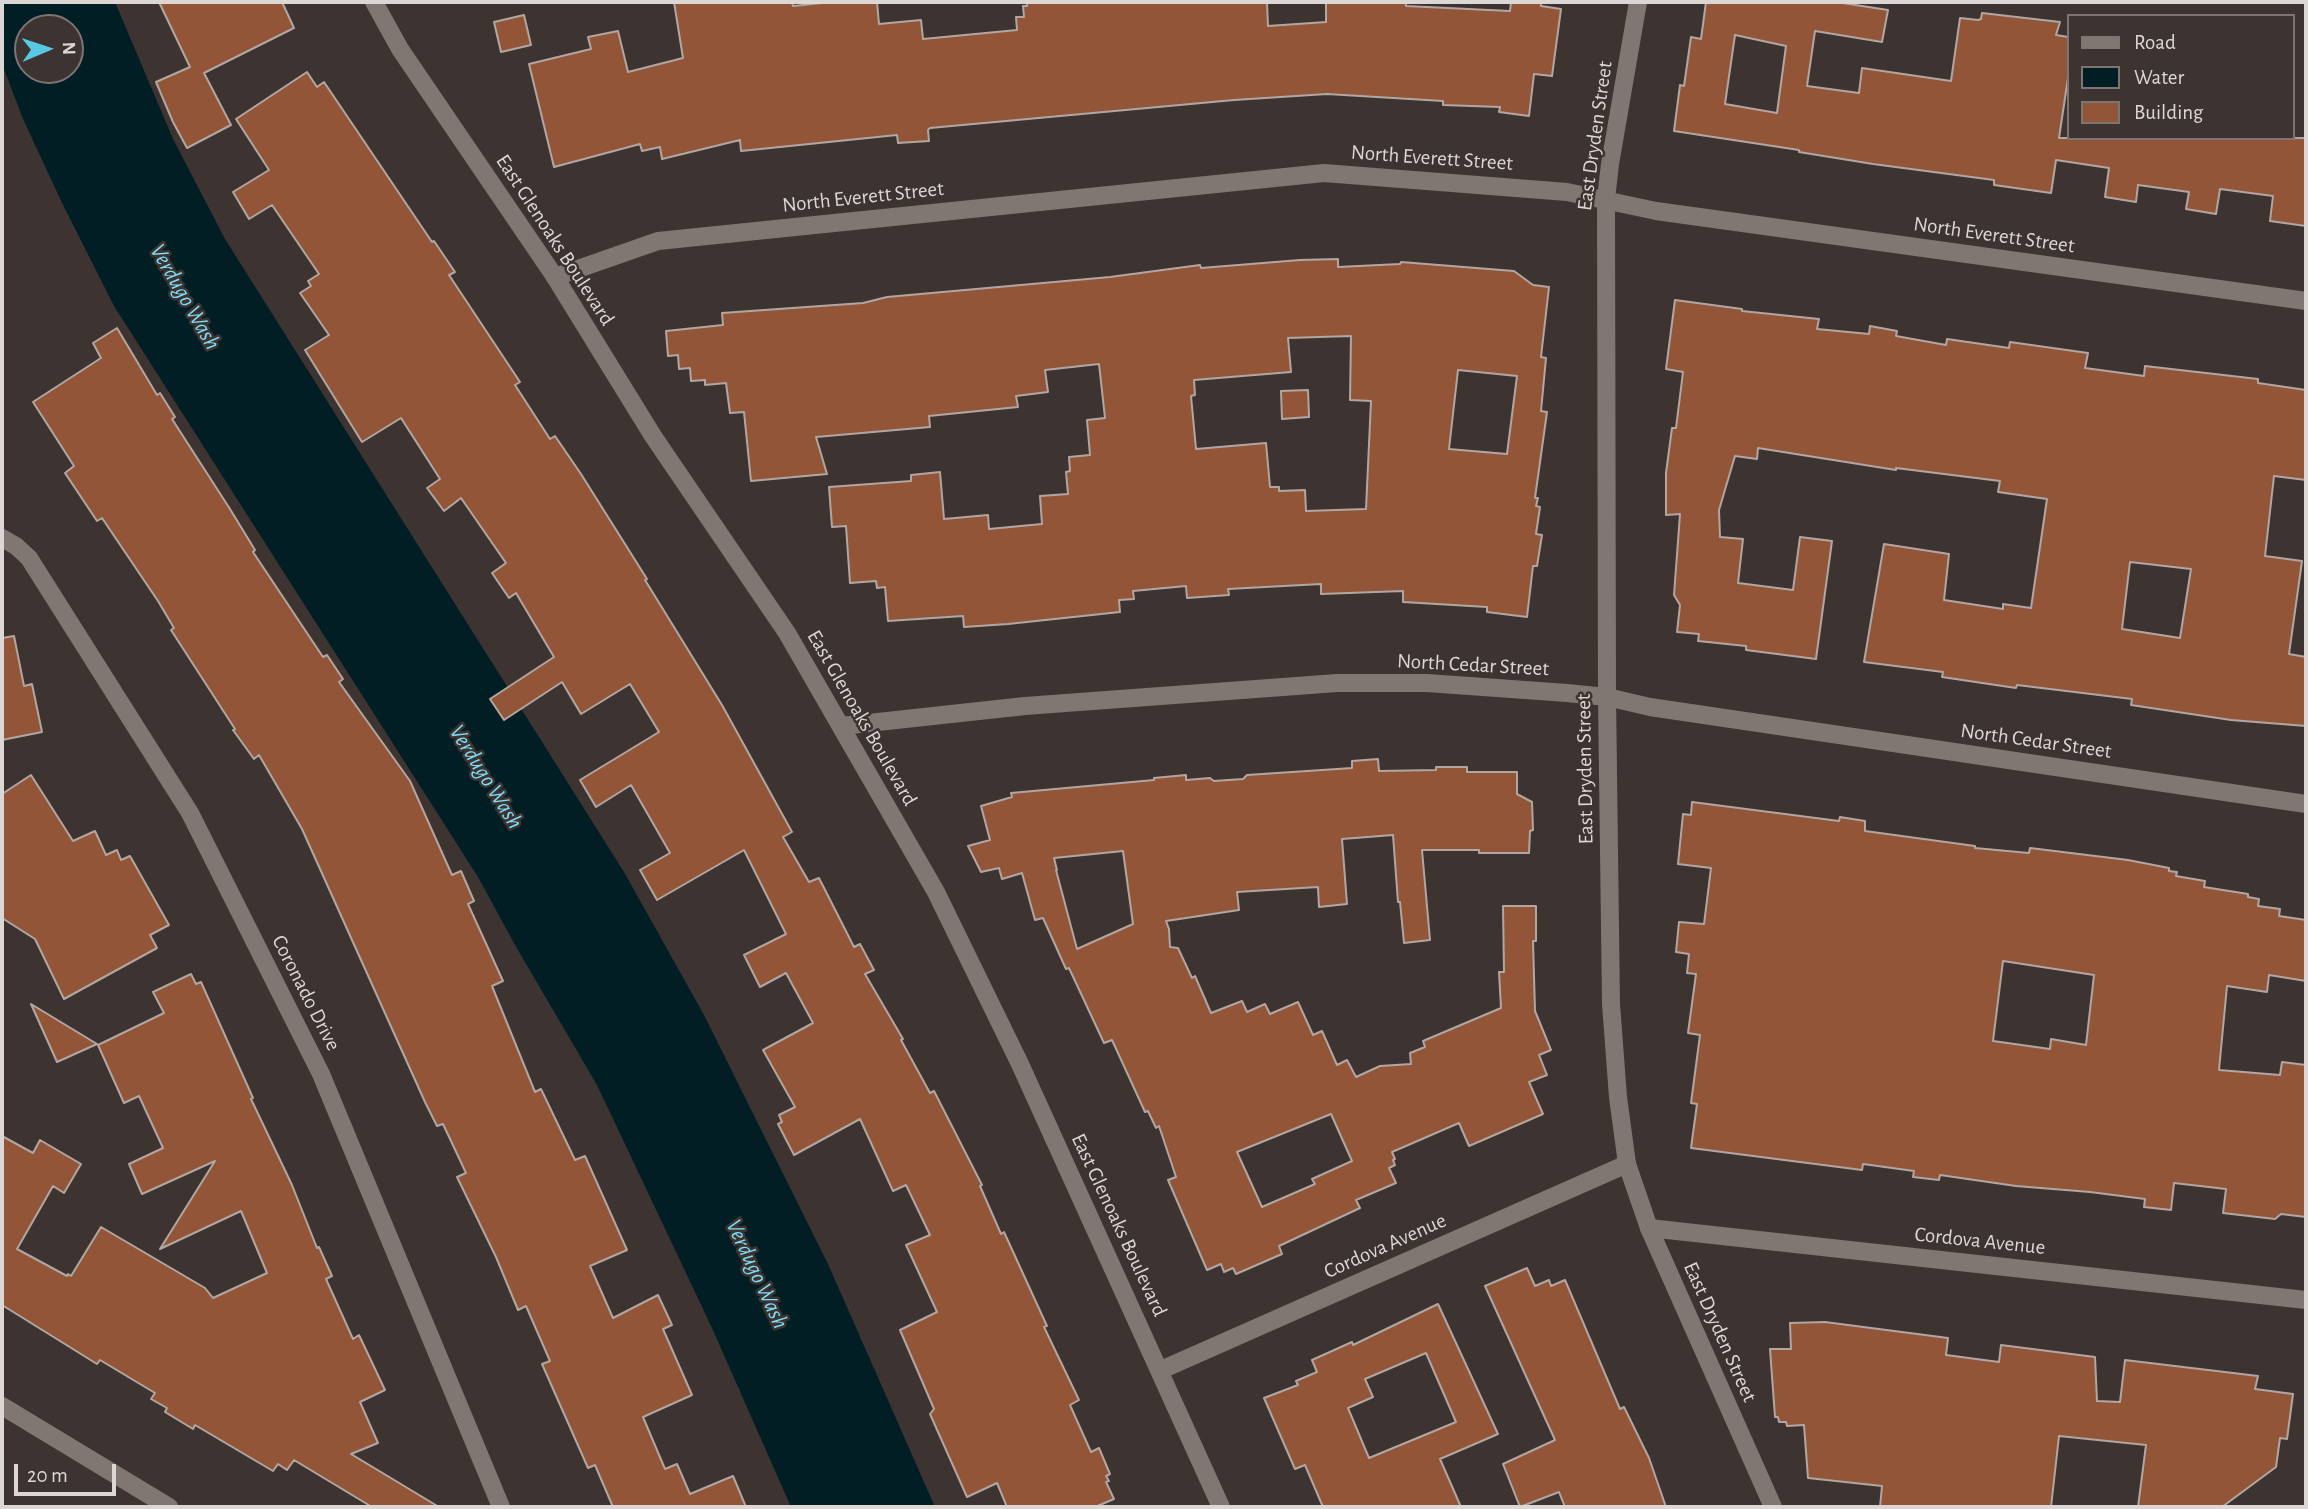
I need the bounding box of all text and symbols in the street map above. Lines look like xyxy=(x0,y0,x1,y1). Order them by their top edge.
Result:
north arrow xyxy=(14,14,84,84)
legend xyxy=(2066,14,2294,140)
text: Road xyxy=(2134,32,2176,53)
text: N xyxy=(59,41,78,55)
street label: East Dryden Street xyxy=(1572,60,1618,212)
text: Water xyxy=(2134,67,2184,88)
text: Building xyxy=(2134,102,2203,123)
street label: North Everett Street xyxy=(1350,140,1514,176)
street label: East Glenoaks Boulevard xyxy=(490,150,620,330)
street label: North Everett Street xyxy=(781,176,945,218)
street label: North Everett Street xyxy=(1912,211,2076,259)
water label: Verdugo Wash xyxy=(144,239,226,355)
street label: East Glenoaks Boulevard xyxy=(801,626,923,810)
street label: North Cedar Street xyxy=(1396,648,1550,682)
street label: East Dryden Street xyxy=(1571,693,1599,845)
street label: North Cedar Street xyxy=(1959,718,2113,764)
water label: Verdugo Wash xyxy=(443,720,529,834)
street label: Coronado Drive xyxy=(266,931,346,1055)
street label: East Glenoaks Boulevard xyxy=(1066,1130,1172,1320)
street label: Cordova Avenue xyxy=(1320,1208,1450,1284)
water label: Verdugo Wash xyxy=(720,1215,794,1333)
street label: Cordova Avenue xyxy=(1913,1222,2047,1260)
street label: East Dryden Street xyxy=(1678,1258,1762,1406)
scale bar xyxy=(18,1450,119,1494)
text: 20 m xyxy=(27,1465,68,1486)

